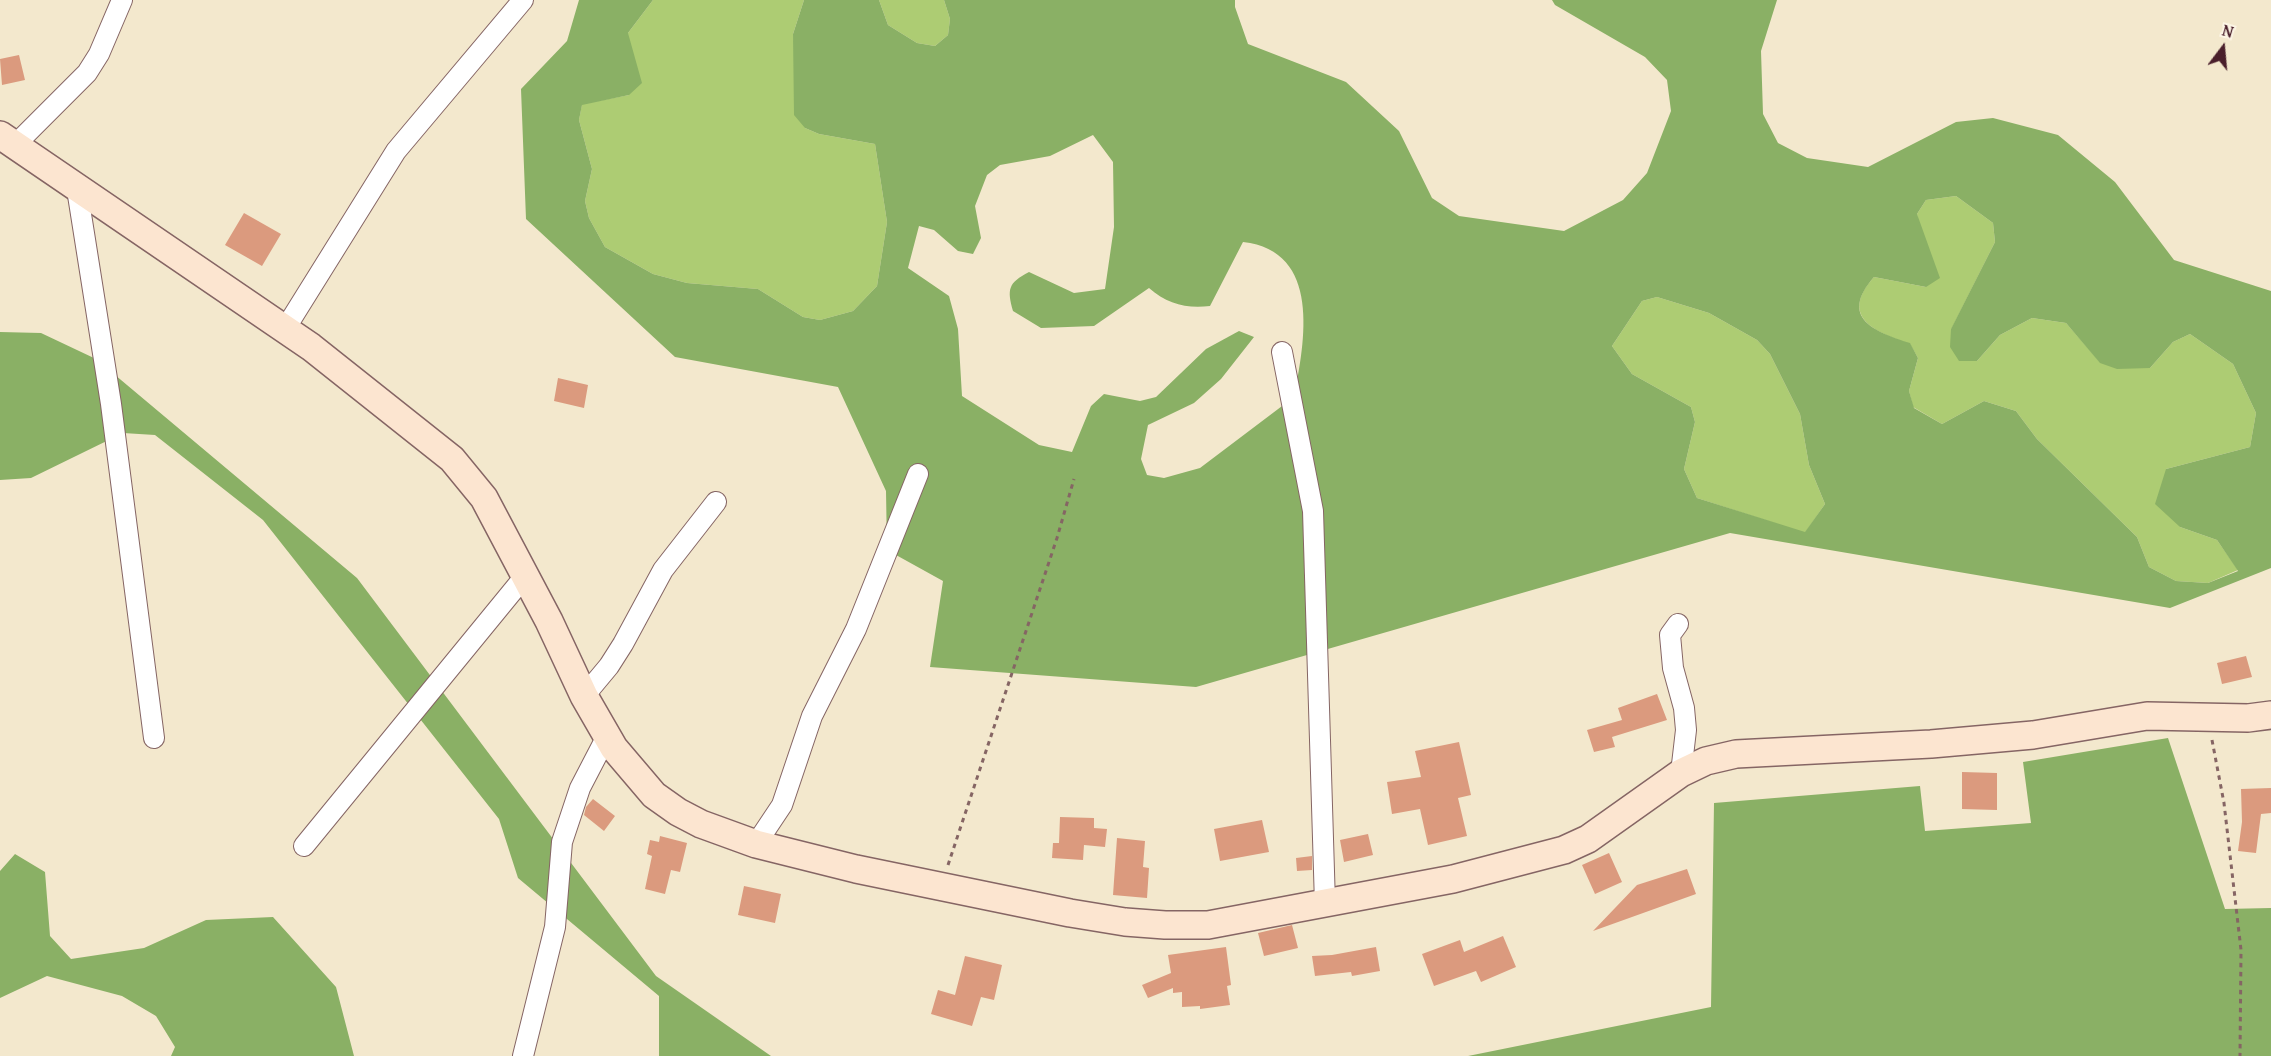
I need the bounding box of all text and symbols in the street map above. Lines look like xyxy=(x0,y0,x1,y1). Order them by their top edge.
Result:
north arrow xyxy=(2193,18,2253,78)
text: N xyxy=(2220,18,2236,44)

